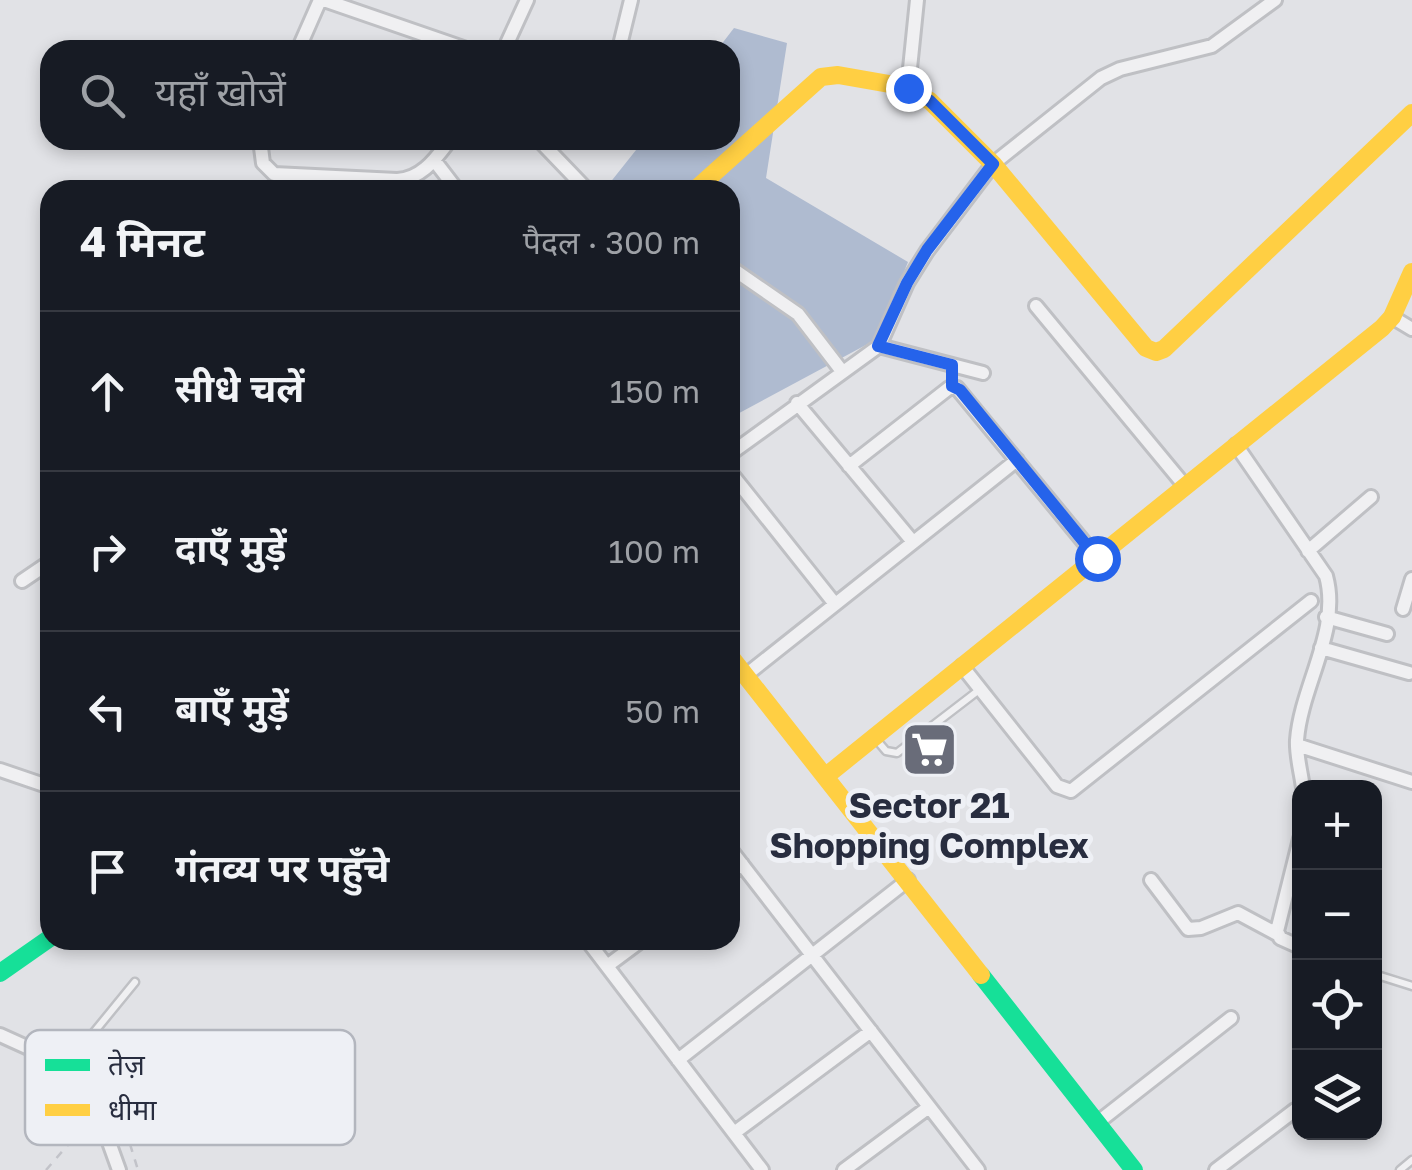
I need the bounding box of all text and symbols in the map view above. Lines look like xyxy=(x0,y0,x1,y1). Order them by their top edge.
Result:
search box xyxy=(40,40,740,150)
route end xyxy=(886,66,932,112)
icon: search xyxy=(75,68,130,123)
text: यहाँ खोजें xyxy=(155,69,286,114)
text: 4 मिनट xyxy=(80,216,205,266)
text: पैदल · 300 m xyxy=(523,223,700,261)
icon: ahead xyxy=(80,364,135,419)
text: सीधे चलें xyxy=(175,365,304,410)
text: 150 m xyxy=(610,372,700,410)
icon: right xyxy=(80,524,135,579)
text: दाएँ मुड़ें xyxy=(175,525,287,570)
text: 100 m xyxy=(608,532,700,570)
route start xyxy=(1075,536,1121,582)
icon: left xyxy=(80,684,135,739)
text: बाएँ मुड़ें xyxy=(175,685,289,730)
text: 50 m xyxy=(625,692,700,730)
supermarket icon: Sector 21 Shopping Complex xyxy=(899,719,959,779)
map controls xyxy=(1292,780,1382,1140)
button: + xyxy=(1292,780,1382,870)
place label: Sector 21 Shopping Complex xyxy=(769,784,1089,866)
icon: arrive xyxy=(80,844,135,899)
text: गंतव्य पर पहुँचे xyxy=(175,845,389,890)
button: − xyxy=(1292,870,1382,960)
button: locate xyxy=(1292,960,1382,1050)
legend xyxy=(25,1030,355,1145)
text: तेज़ xyxy=(108,1048,146,1081)
button: layers xyxy=(1292,1050,1382,1140)
text: धीमा xyxy=(108,1093,157,1126)

